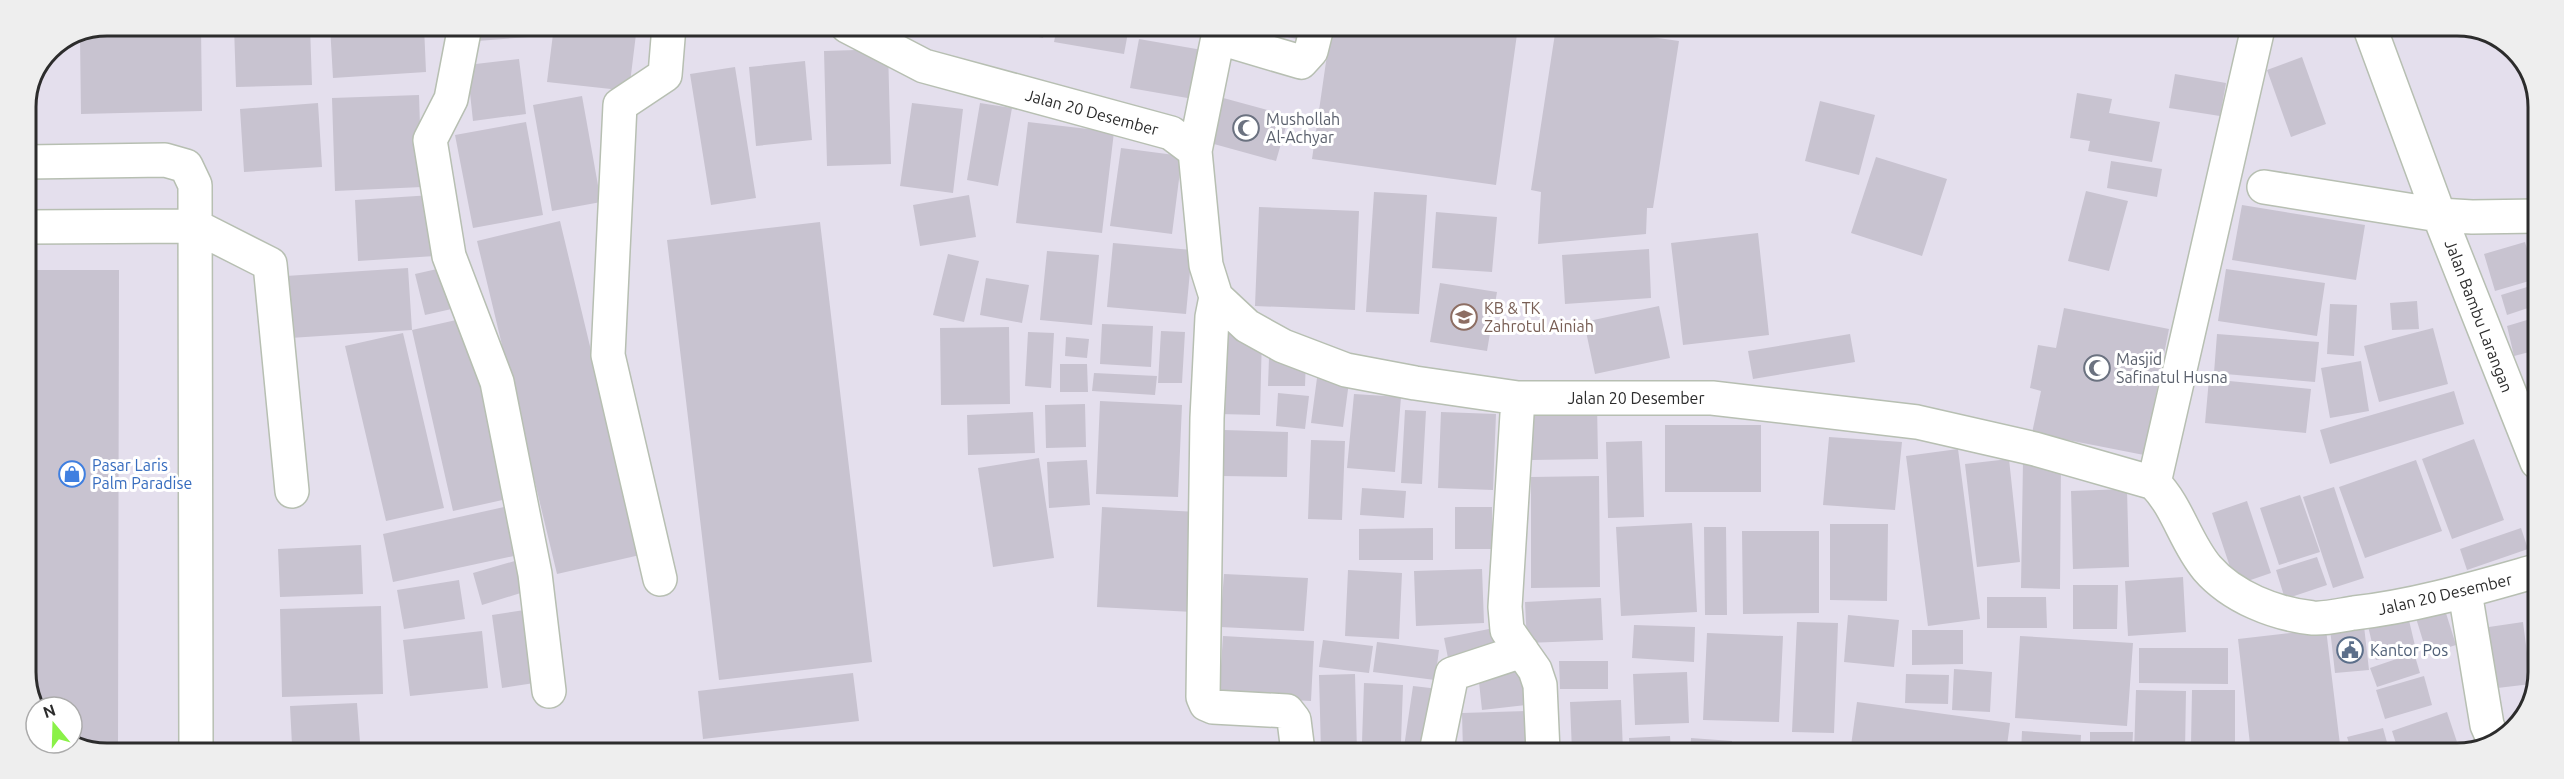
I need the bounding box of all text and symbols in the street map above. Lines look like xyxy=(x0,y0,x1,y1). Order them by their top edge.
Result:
street label: Jalan 20 Desember xyxy=(1023,86,1161,138)
place label: Mushollah Al-Achyar xyxy=(1266,110,1340,146)
mosque icon: Mushollah Al-Achyar xyxy=(1231,113,1261,143)
street label: Jalan Bambu Larangan xyxy=(2442,237,2516,395)
place label: KB & TK Zahrotul Ainiah xyxy=(1484,299,1594,335)
school or university icon: KB & TK Zahrotul Ainiah xyxy=(1449,302,1479,332)
place label: Masjid Safinatul Husna xyxy=(2116,350,2228,386)
mosque icon: Masjid Safinatul Husna xyxy=(2082,353,2112,383)
street label: Jalan 20 Desember xyxy=(1567,389,1705,407)
place label: Pasar Laris Palm Paradise xyxy=(92,456,192,492)
shop icon: Pasar Laris Palm Paradise xyxy=(57,459,87,489)
street label: Jalan 20 Desember xyxy=(2376,570,2514,618)
public building icon: Kantor Pos xyxy=(2335,635,2365,665)
place label: Kantor Pos xyxy=(2370,641,2448,659)
north arrow xyxy=(24,695,84,755)
text: N xyxy=(41,700,58,721)

